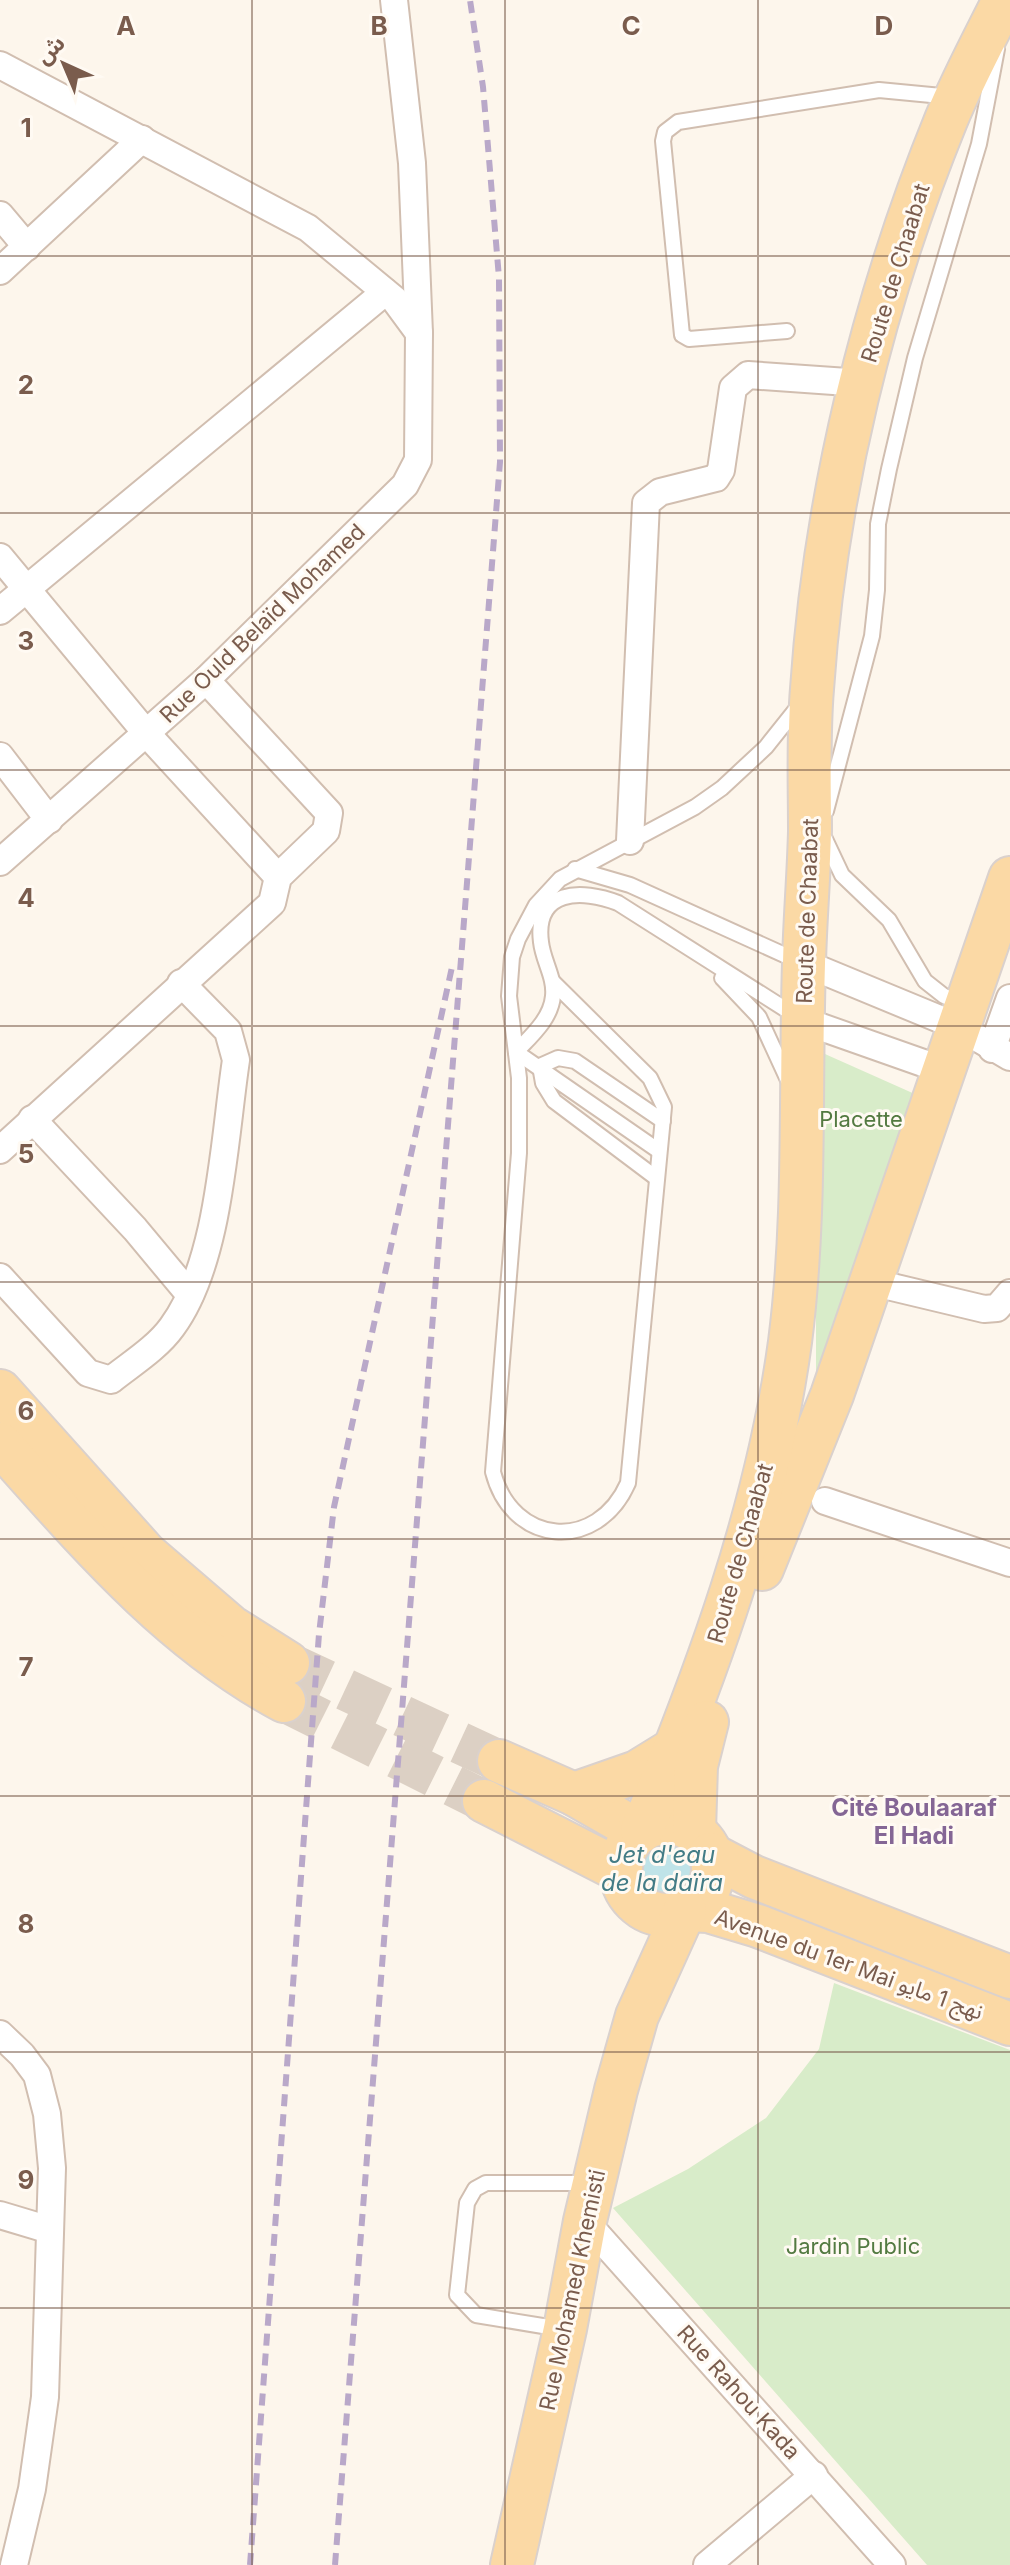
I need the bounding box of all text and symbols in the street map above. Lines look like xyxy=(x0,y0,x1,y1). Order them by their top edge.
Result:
text: A xyxy=(116,10,136,41)
text: B xyxy=(370,10,388,41)
text: C xyxy=(621,10,641,41)
text: D xyxy=(875,10,893,41)
north arrow xyxy=(24,24,104,104)
text: ش xyxy=(30,30,70,69)
text: 1 xyxy=(20,112,32,143)
street label: Route de Chaabat xyxy=(855,180,935,366)
text: 2 xyxy=(18,369,34,400)
street label: Rue Ould Belaïd Mohamed xyxy=(154,518,370,728)
text: 3 xyxy=(18,625,34,656)
street label: Route de Chaabat xyxy=(791,818,823,1004)
text: 4 xyxy=(17,882,35,913)
park label: Placette xyxy=(819,1106,903,1132)
text: 5 xyxy=(18,1138,34,1169)
text: 6 xyxy=(18,1395,34,1426)
street label: Route de Chaabat xyxy=(702,1460,778,1646)
text: 7 xyxy=(18,1651,34,1682)
district label: Cité Boulaaraf El Hadi xyxy=(831,1793,997,1850)
water label: Jet d'eau de la daïra xyxy=(601,1840,723,1897)
street label: Avenue du 1er Mai نهج 1 مايو xyxy=(710,1903,987,2028)
text: 8 xyxy=(18,1908,34,1939)
text: 9 xyxy=(18,2164,34,2195)
street label: Rue Mohamed Khemisti xyxy=(534,2167,610,2413)
park label: Jardin Public xyxy=(786,2233,920,2259)
street label: Rue Rahou Kada xyxy=(672,2320,806,2464)

